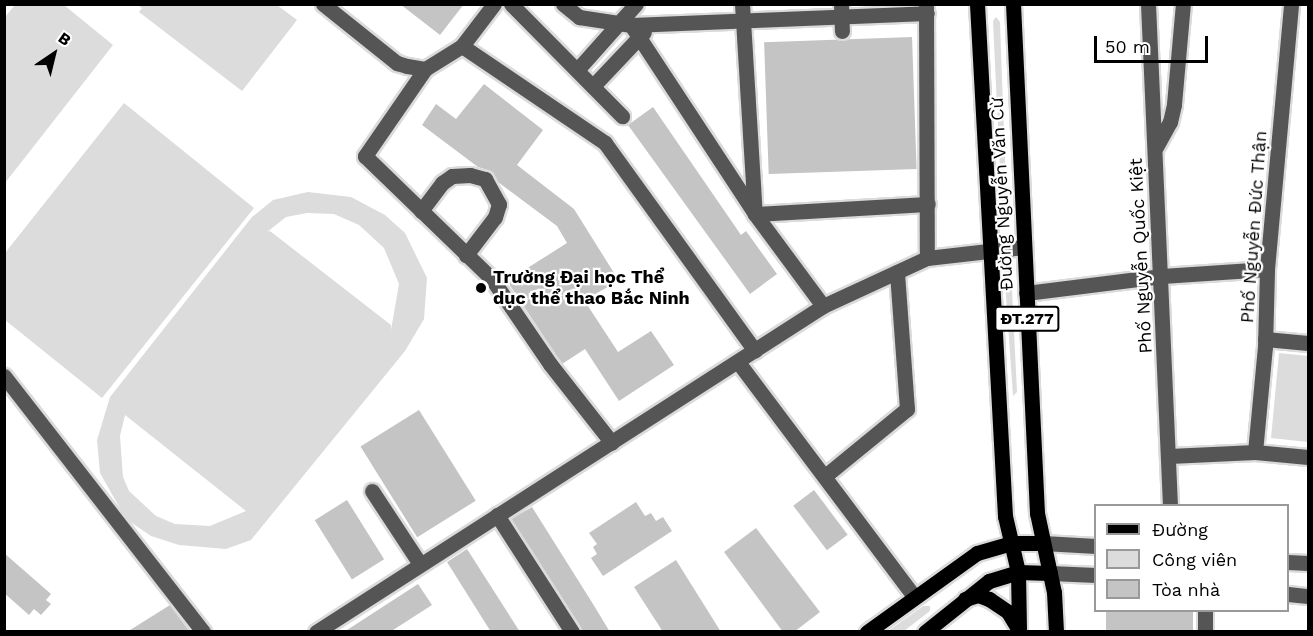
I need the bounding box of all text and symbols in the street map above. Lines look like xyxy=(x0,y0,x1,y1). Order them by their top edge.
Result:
north arrow xyxy=(24,24,84,84)
scale bar xyxy=(1097,24,1211,62)
text: B xyxy=(55,28,75,50)
text: 50 m xyxy=(1105,36,1150,57)
street label: Đường Nguyễn Văn Cừ xyxy=(986,96,1018,292)
street label: Phố Nguyễn Đức Thận xyxy=(1236,130,1272,324)
street label: Phố Nguyễn Quốc Kiệt xyxy=(1125,158,1157,354)
place label: Trường Đại học Thể dục thể thao Bắc Ninh xyxy=(493,267,690,310)
marker: Trường Đại học Thể dục thể thao Bắc Ninh xyxy=(474,281,488,295)
road number: ĐT.277 xyxy=(994,306,1060,332)
legend xyxy=(1094,504,1289,612)
text: Đường xyxy=(1152,519,1208,540)
text: Công viên xyxy=(1152,549,1237,570)
text: Tòa nhà xyxy=(1152,579,1220,600)

